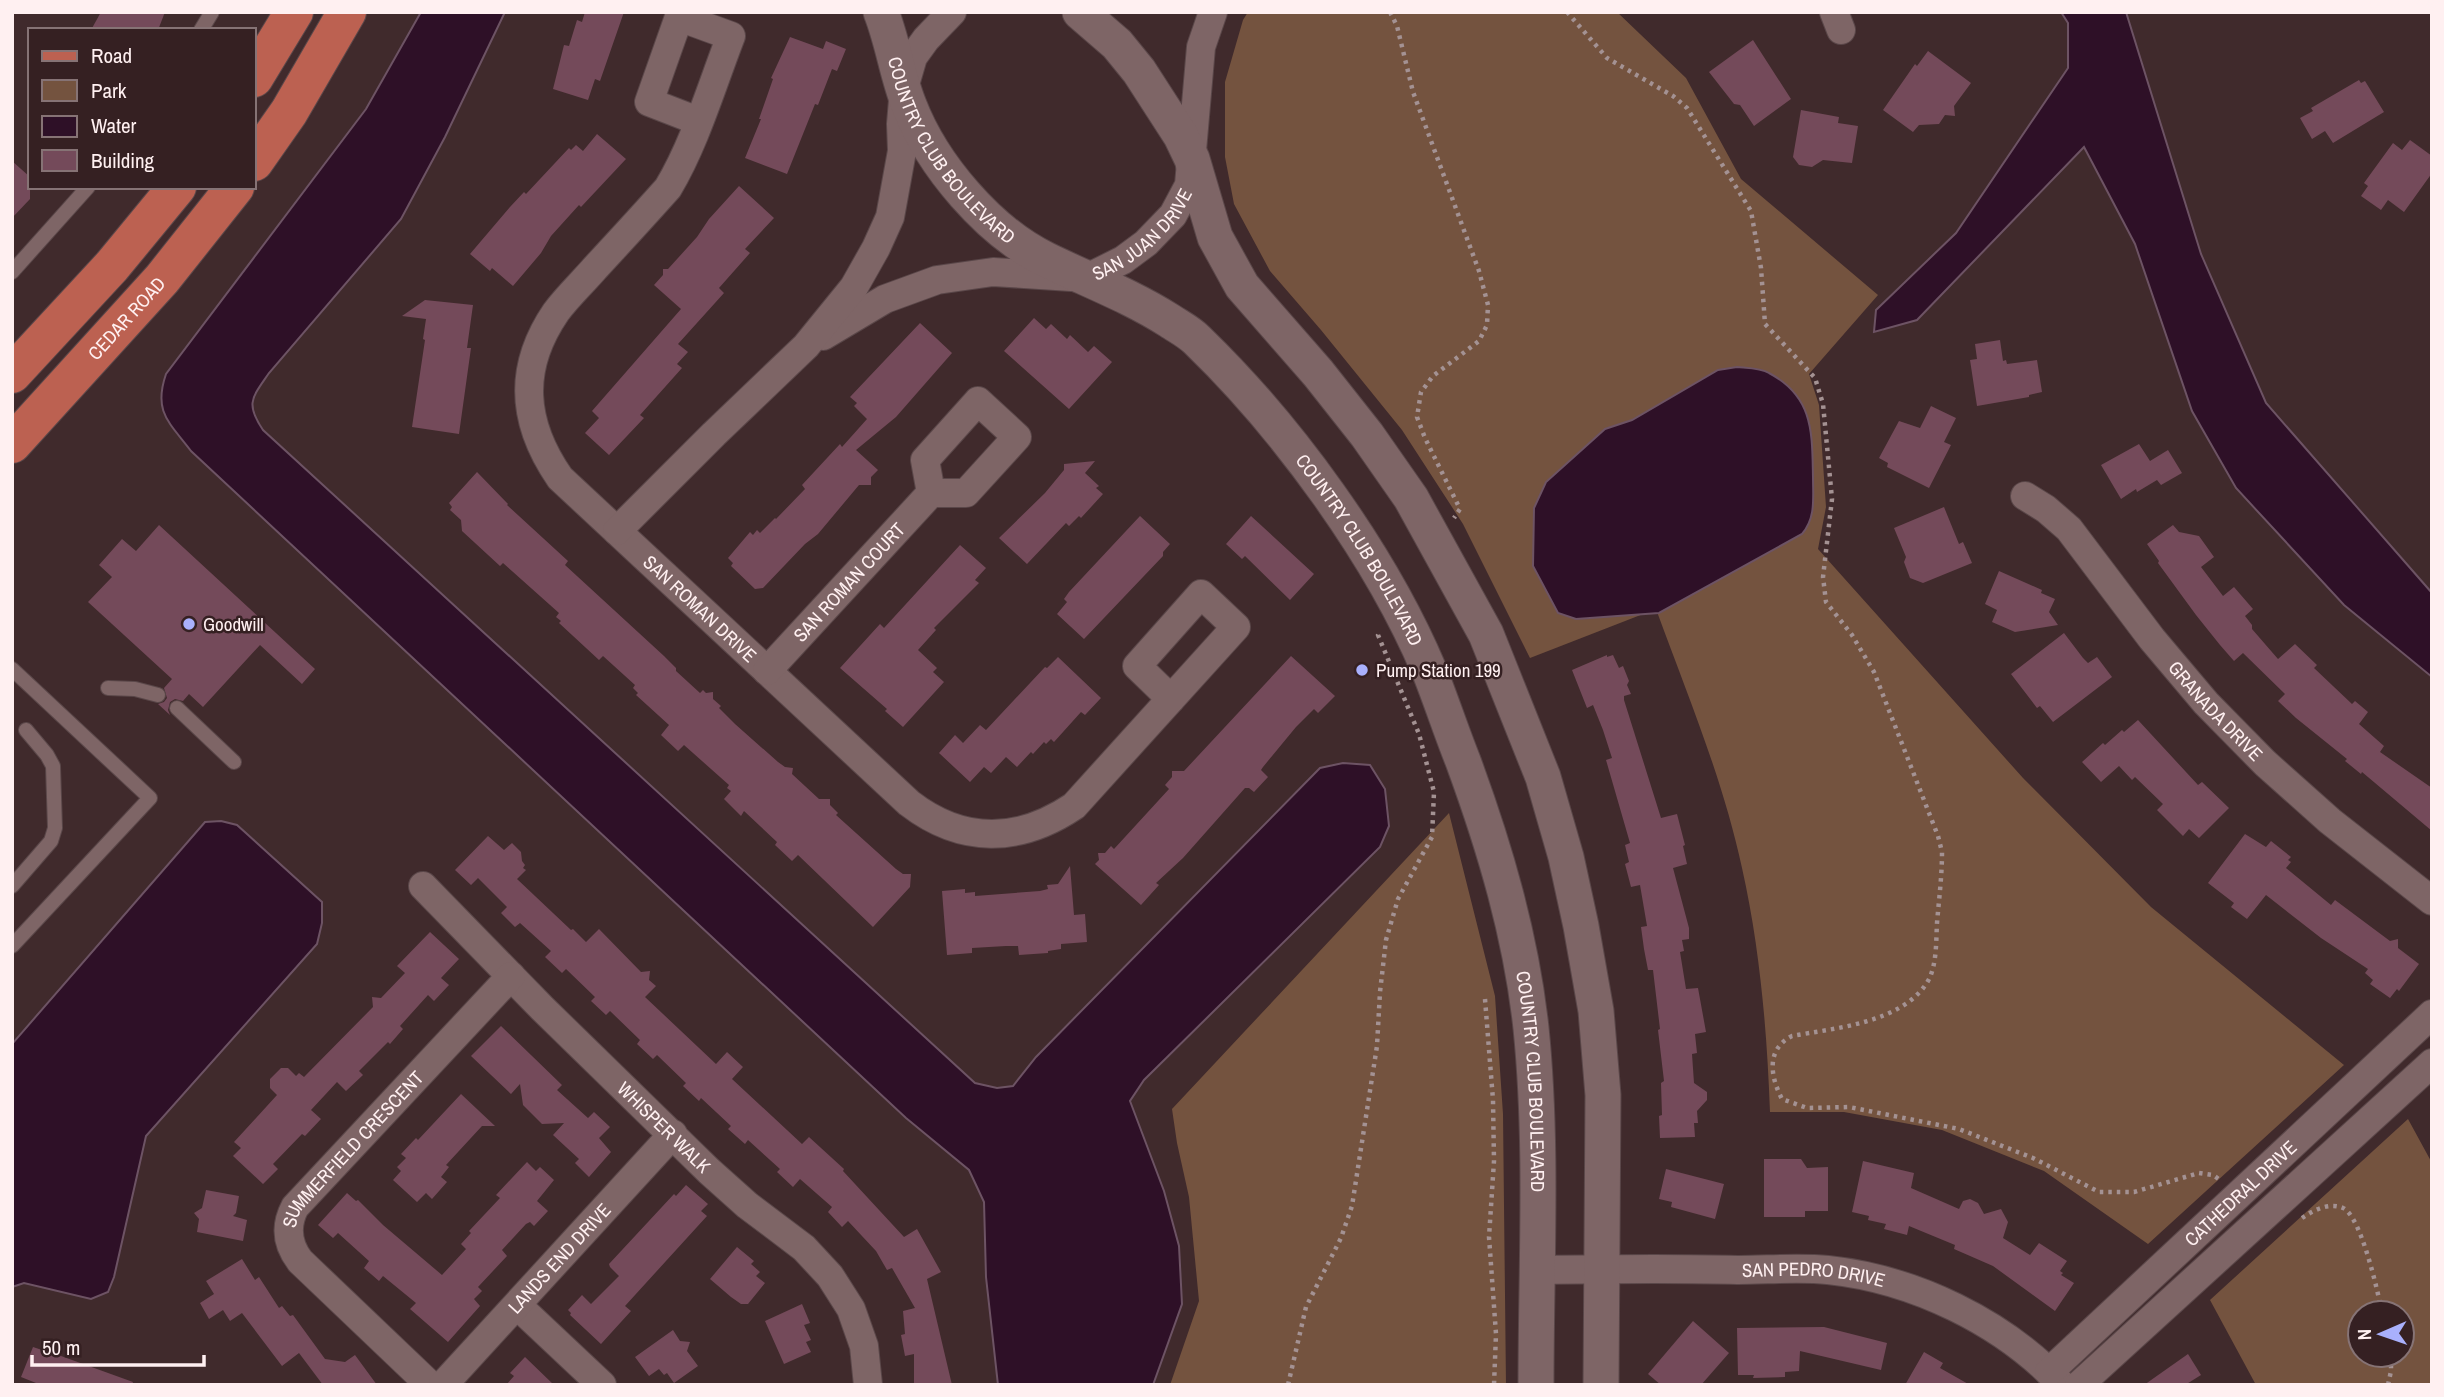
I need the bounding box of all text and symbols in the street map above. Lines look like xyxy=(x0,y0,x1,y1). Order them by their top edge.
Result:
legend xyxy=(28,28,256,189)
text: Road xyxy=(91,41,132,70)
street label: COUNTRY CLUB BOULEVARD xyxy=(882,54,1021,250)
text: Park xyxy=(91,76,127,105)
text: Water xyxy=(91,111,137,140)
text: Building xyxy=(91,146,155,175)
street label: SAN JUAN DRIVE xyxy=(1088,184,1198,286)
street label: CEDAR ROAD xyxy=(82,271,171,365)
street label: COUNTRY CLUB BOULEVARD xyxy=(1290,448,1429,650)
street label: SAN ROMAN COURT xyxy=(787,516,911,647)
street label: SAN ROMAN DRIVE xyxy=(638,549,763,668)
place label: Goodwill xyxy=(203,611,264,637)
marker: Goodwill xyxy=(181,616,197,632)
street label: GRANADA DRIVE xyxy=(2163,655,2269,767)
place label: Pump Station 199 xyxy=(1376,657,1501,683)
marker: Pump Station 199 xyxy=(1354,662,1370,678)
street label: COUNTRY CLUB BOULEVARD xyxy=(1510,969,1551,1192)
street label: SUMMERFIELD CRESCENT xyxy=(276,1065,429,1230)
street label: WHISPER WALK xyxy=(612,1076,717,1179)
street label: CATHEDRAL DRIVE xyxy=(2179,1134,2302,1252)
street label: LANDS END DRIVE xyxy=(502,1197,616,1319)
street label: SAN PEDRO DRIVE xyxy=(1742,1256,1888,1293)
north arrow xyxy=(2346,1299,2416,1369)
scale bar xyxy=(32,1324,203,1368)
text: N xyxy=(2351,1329,2377,1341)
text: 50 m xyxy=(42,1333,80,1362)

